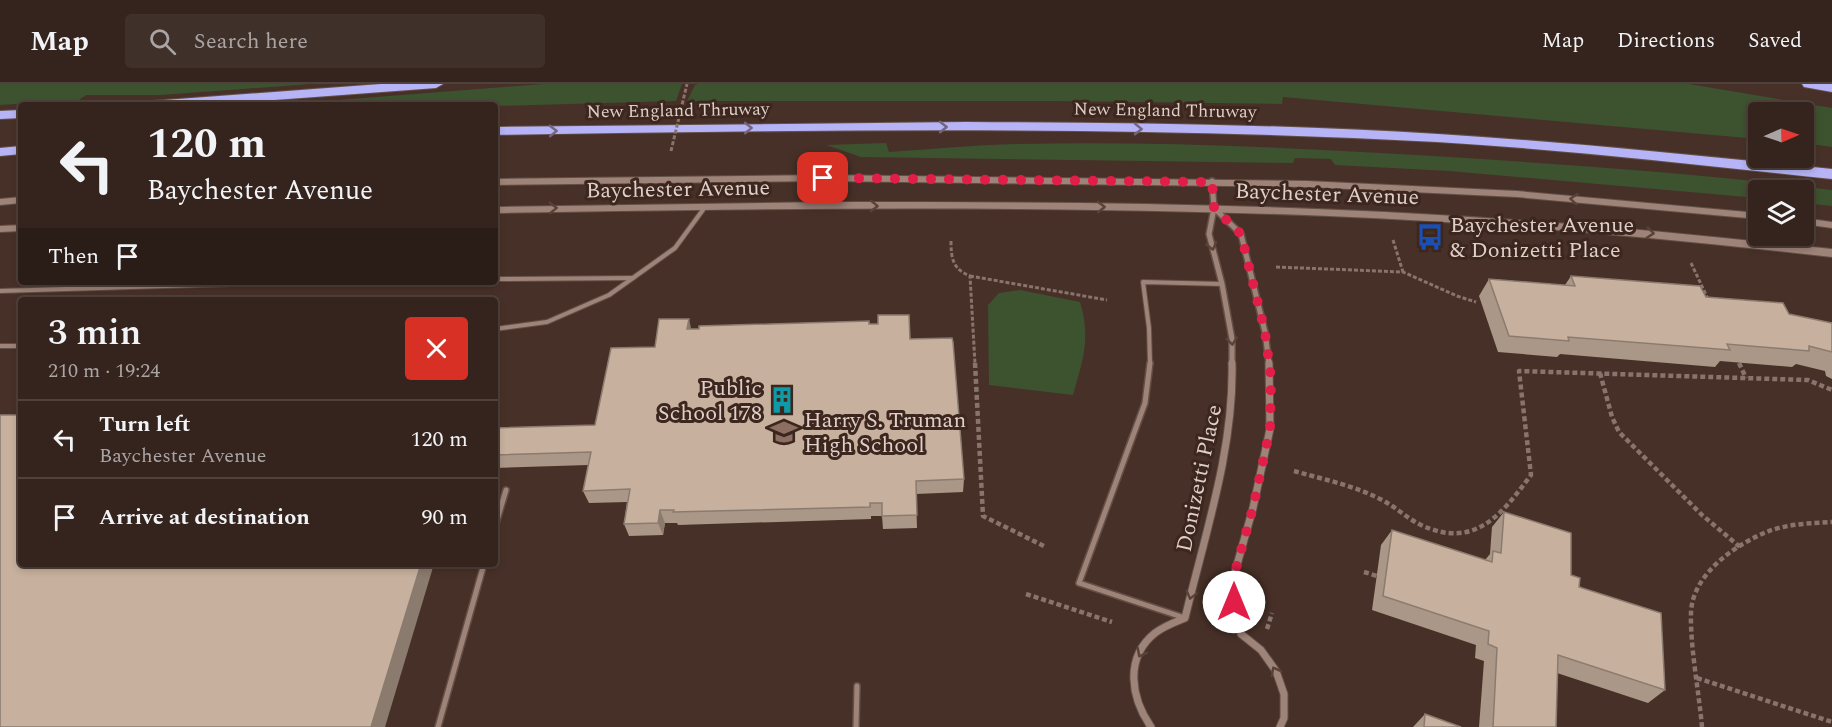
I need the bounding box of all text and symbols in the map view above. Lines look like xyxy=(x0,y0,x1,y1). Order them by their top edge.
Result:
search box xyxy=(125,14,545,68)
text: Map xyxy=(30,20,89,63)
icon: search xyxy=(146,25,179,58)
text: Search here xyxy=(194,25,308,58)
text: Map xyxy=(1542,25,1584,57)
text: Directions xyxy=(1617,25,1715,57)
text: Saved xyxy=(1748,25,1802,57)
street label: New England Thruway xyxy=(586,95,771,126)
street label: New England Thruway xyxy=(1073,95,1258,126)
north arrow xyxy=(1748,102,1814,168)
map controls xyxy=(1748,102,1814,246)
text: 120 m xyxy=(147,113,266,176)
one-way arrow xyxy=(939,121,948,133)
one-way arrow xyxy=(744,122,753,135)
one-way arrow xyxy=(1134,122,1143,135)
one-way arrow xyxy=(549,125,558,137)
icon: left xyxy=(48,126,126,204)
pin xyxy=(797,152,848,203)
icon: arrive xyxy=(806,161,839,194)
text: Baychester Avenue xyxy=(147,170,373,212)
street label: Baychester Avenue xyxy=(586,171,770,208)
street label: Baychester Avenue xyxy=(1234,175,1420,214)
button: layers xyxy=(1748,180,1814,246)
one-way arrow xyxy=(1570,193,1579,206)
one-way arrow xyxy=(870,200,879,212)
one-way arrow xyxy=(1096,201,1105,213)
one-way arrow xyxy=(549,202,558,215)
place label: Baychester Avenue & Donizetti Place xyxy=(1450,209,1634,267)
bus stop icon: Baychester Avenue & Donizetti Place xyxy=(1415,222,1445,252)
one-way arrow xyxy=(1645,226,1654,239)
text: Then xyxy=(48,240,99,273)
icon: arrive xyxy=(111,240,144,273)
one-way arrow xyxy=(1205,240,1217,251)
text: 3 min xyxy=(48,306,141,361)
button: close xyxy=(405,317,468,380)
one-way arrow xyxy=(1225,337,1238,346)
text: 210 m · 19:24 xyxy=(48,356,160,386)
place label: Public School 178 xyxy=(658,372,762,430)
building icon: Public School 178 xyxy=(767,385,797,415)
street label: Donizetti Place xyxy=(1168,402,1231,555)
place label: Harry S. Truman High School xyxy=(804,404,966,462)
text: Turn left xyxy=(99,408,191,441)
school or university icon: Harry S. Truman High School xyxy=(769,417,799,447)
icon: left xyxy=(48,423,81,456)
text: 120 m xyxy=(411,423,468,456)
text: Baychester Avenue xyxy=(99,441,267,471)
icon: arrive xyxy=(48,501,81,534)
text: Arrive at destination xyxy=(99,501,310,534)
text: 90 m xyxy=(422,501,468,534)
position arrow xyxy=(1202,570,1266,634)
one-way arrow xyxy=(1185,589,1198,599)
one-way arrow xyxy=(1136,647,1148,658)
one-way arrow xyxy=(1271,667,1282,678)

